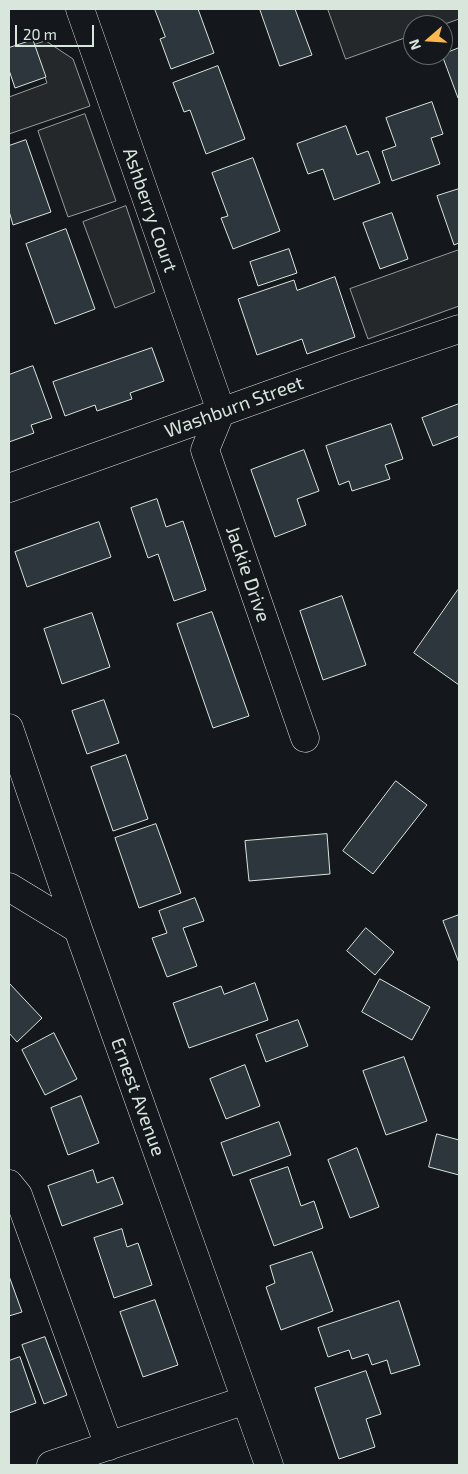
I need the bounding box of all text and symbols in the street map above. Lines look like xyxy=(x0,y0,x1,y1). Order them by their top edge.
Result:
scale bar xyxy=(18,15,96,47)
north arrow xyxy=(403,15,453,65)
text: 20 m xyxy=(23,25,57,43)
text: N xyxy=(405,37,424,52)
street label: Ashberry Court xyxy=(118,145,182,275)
street label: Washburn Street xyxy=(161,371,307,443)
street label: Jackie Drive xyxy=(221,523,275,625)
street label: Ernest Avenue xyxy=(106,1035,170,1159)

